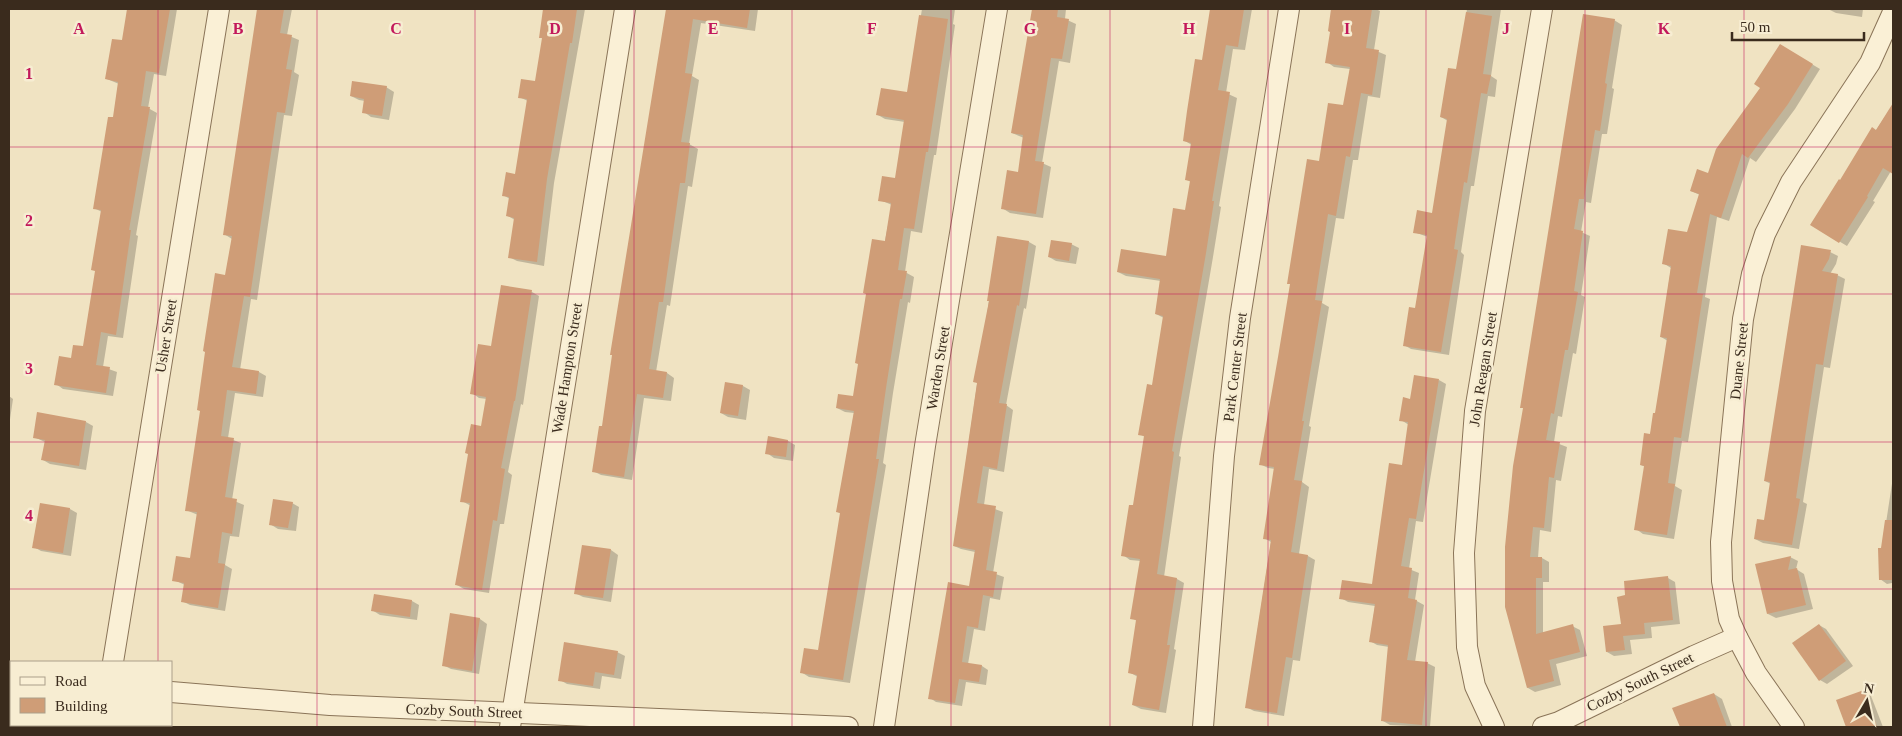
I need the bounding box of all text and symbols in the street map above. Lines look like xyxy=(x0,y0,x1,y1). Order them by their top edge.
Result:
scale bar xyxy=(1732,10,1864,42)
text: 50 m xyxy=(1740,19,1771,35)
text: A xyxy=(73,20,85,37)
text: B xyxy=(233,20,244,37)
text: C xyxy=(390,20,402,37)
text: D xyxy=(549,20,561,37)
text: E xyxy=(708,20,718,37)
text: F xyxy=(867,20,877,37)
text: G xyxy=(1024,20,1037,37)
text: H xyxy=(1183,20,1196,37)
text: I xyxy=(1344,20,1350,37)
text: J xyxy=(1502,20,1510,37)
text: K xyxy=(1658,20,1671,37)
text: 1 xyxy=(25,65,33,82)
text: 2 xyxy=(25,212,33,229)
street label: Usher Street xyxy=(152,297,180,374)
street label: Wade Hampton Street xyxy=(549,301,585,434)
street label: John Reagan Street xyxy=(1466,310,1500,427)
street label: Park Center Street xyxy=(1220,311,1250,423)
street label: Duane Street xyxy=(1727,321,1751,401)
street label: Warden Street xyxy=(923,324,953,411)
text: 3 xyxy=(25,360,33,377)
text: 4 xyxy=(25,507,33,524)
street label: Cozby South Street xyxy=(1584,649,1697,715)
legend xyxy=(10,661,172,726)
text: Road xyxy=(55,673,87,689)
north arrow xyxy=(1842,676,1892,726)
text: N xyxy=(1863,680,1875,697)
text: Building xyxy=(55,698,108,714)
street label: Cozby South Street xyxy=(405,701,523,721)

